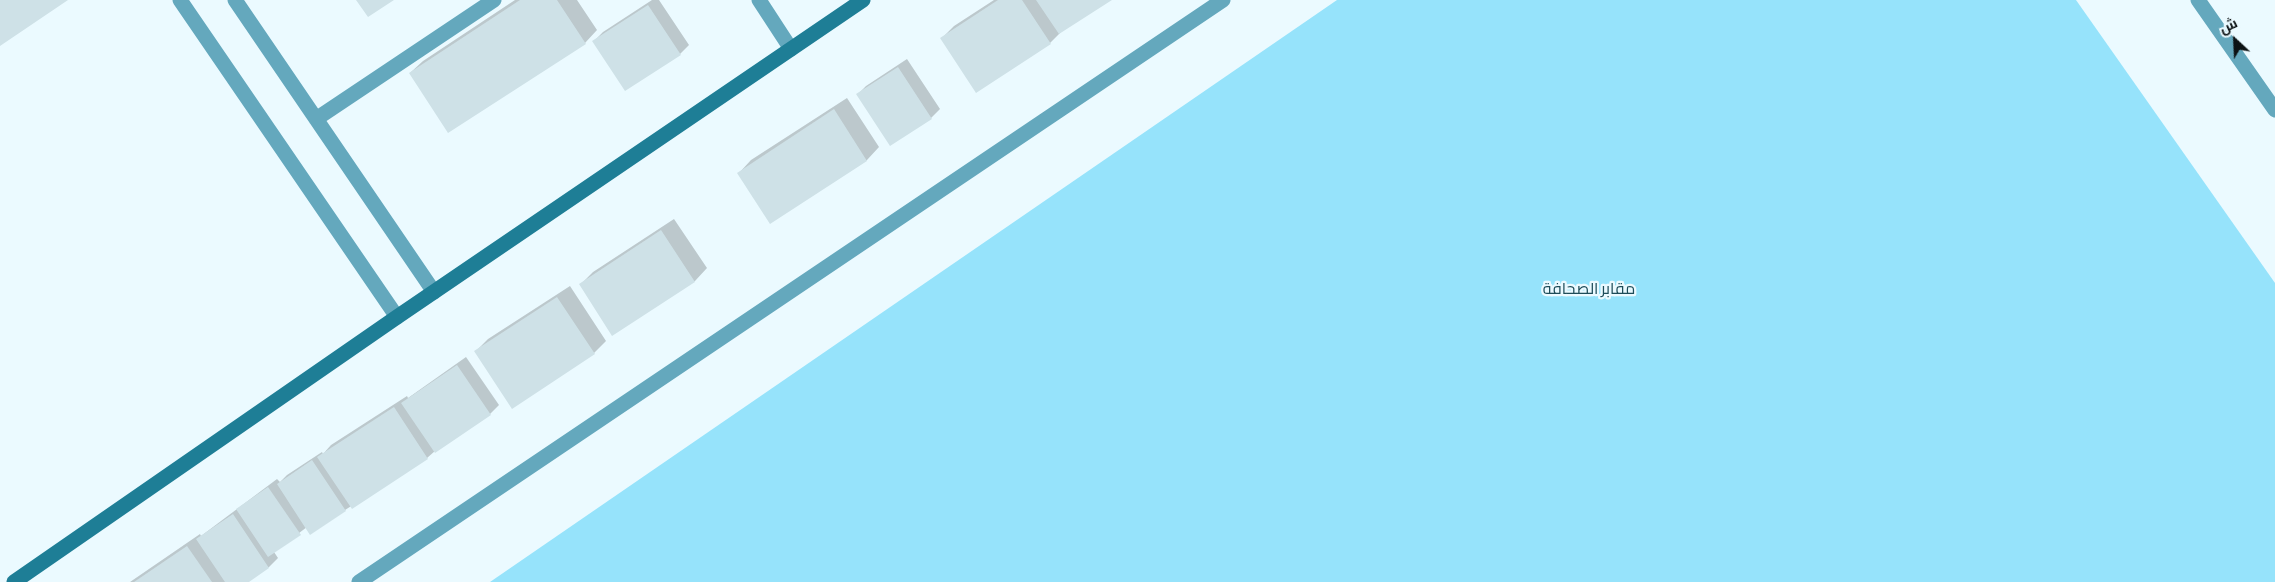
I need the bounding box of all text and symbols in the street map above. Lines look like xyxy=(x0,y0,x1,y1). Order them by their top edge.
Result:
text: ش xyxy=(2217,14,2240,37)
north arrow xyxy=(2210,15,2260,65)
park label: مقابر الصحافة xyxy=(1543,280,1635,300)

